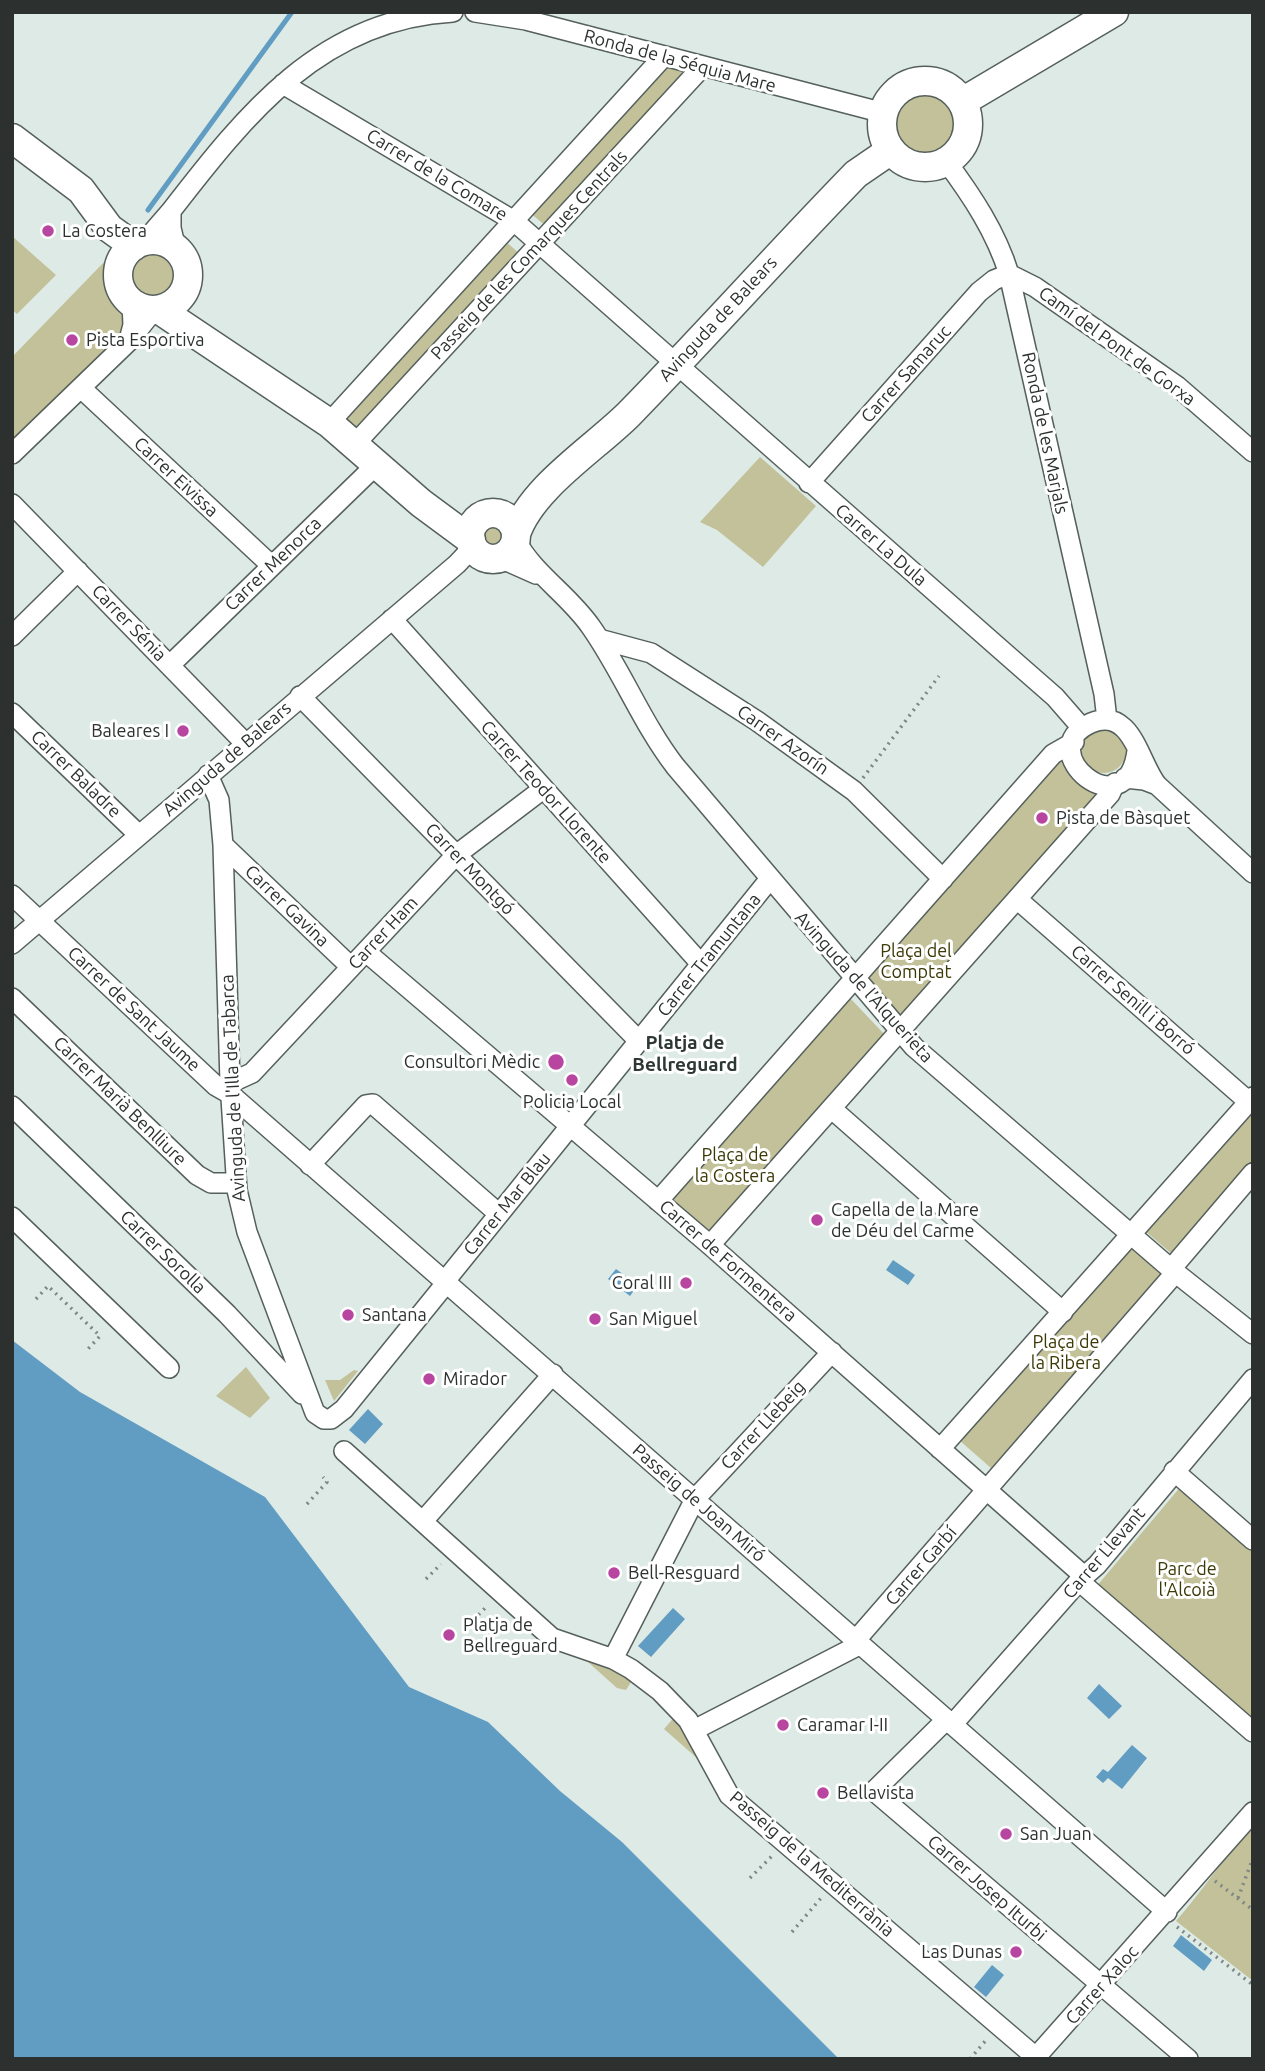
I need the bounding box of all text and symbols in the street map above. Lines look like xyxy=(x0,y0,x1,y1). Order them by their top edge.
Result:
street label: Ronda de la Séquia Mare xyxy=(581,25,779,97)
street label: Carrer de la Comare xyxy=(363,124,511,226)
street label: Passeig de les Comarques Centrals xyxy=(426,146,632,364)
place label: La Costera xyxy=(62,220,147,242)
marker: La Costera xyxy=(40,223,56,239)
street label: Avinguda de Balears xyxy=(654,252,782,386)
street label: Camí del Pont de Gorxa xyxy=(1034,282,1200,410)
street label: Carrer Samaruc xyxy=(857,321,955,427)
place label: Pista Esportiva xyxy=(86,329,205,351)
marker: Pista Esportiva xyxy=(64,332,80,348)
street label: Ronda de les Marjals xyxy=(1017,350,1073,516)
street label: Carrer Eivissa xyxy=(129,433,223,521)
street label: Carrer La Dula xyxy=(831,499,931,591)
street label: Carrer Menorca xyxy=(220,513,326,615)
street label: Carrer Sénia xyxy=(87,580,171,666)
street label: Avinguda de Balears xyxy=(158,697,296,821)
street label: Carrer Azorín xyxy=(733,701,833,779)
street label: Carrer Teodor Llorente xyxy=(476,716,616,868)
place label: Baleares I xyxy=(91,720,169,742)
marker: Baleares I xyxy=(175,723,191,739)
street label: Carrer Baladre xyxy=(27,726,125,822)
place label: Pista de Bàsquet xyxy=(1056,807,1190,829)
marker: Pista de Bàsquet xyxy=(1034,810,1050,826)
street label: Carrer Montgó xyxy=(421,819,519,919)
street label: Carrer Gavina xyxy=(240,860,334,952)
street label: Carrer Tramuntana xyxy=(653,889,765,1021)
street label: Carrer Ham xyxy=(344,892,422,974)
street label: Avinguda de l’Alquerieta xyxy=(790,907,938,1067)
park label: Plaça del Comptat xyxy=(880,940,952,982)
street label: Carrer Senill i Borró xyxy=(1067,940,1199,1060)
street label: Carrer de Sant Jaume xyxy=(63,942,205,1076)
street label: Avinguda de l'Illa de Tabarca xyxy=(216,974,250,1202)
street label: Carrer Marià Benlliure xyxy=(49,1032,191,1170)
district label: Platja de Bellreguard xyxy=(632,1032,738,1076)
place label: Consultori Mèdic xyxy=(404,1051,540,1073)
marker: Consultori Mèdic xyxy=(546,1052,566,1072)
marker: Policia Local xyxy=(564,1072,580,1088)
place label: Policia Local xyxy=(523,1091,621,1113)
park label: Plaça de la Costera xyxy=(695,1144,775,1186)
street label: Carrer Mar Blau xyxy=(459,1148,555,1260)
street label: Carrer de Formentera xyxy=(655,1195,801,1327)
place label: Capella de la Mare de Déu del Carme xyxy=(831,1199,979,1242)
street label: Carrer Sorolla xyxy=(116,1206,210,1298)
marker: Capella de la Mare de Déu del Carme xyxy=(809,1212,825,1228)
place label: Coral III xyxy=(612,1272,672,1294)
marker: Coral III xyxy=(678,1275,694,1291)
place label: Santana xyxy=(362,1304,427,1326)
marker: Santana xyxy=(340,1307,356,1323)
place label: San Miguel xyxy=(609,1308,697,1330)
marker: San Miguel xyxy=(587,1311,603,1327)
park label: Plaça de la Ribera xyxy=(1031,1331,1101,1374)
place label: Mirador xyxy=(443,1368,507,1390)
marker: Mirador xyxy=(421,1371,437,1387)
street label: Carrer Llebeig xyxy=(716,1376,810,1474)
street label: Passeig de Joan Miró xyxy=(628,1439,770,1567)
street label: Carrer Llevant xyxy=(1058,1503,1150,1603)
street label: Carrer Garbí xyxy=(881,1522,961,1610)
park label: Parc de l'Alcoià xyxy=(1157,1558,1217,1600)
place label: Bell-Resguard xyxy=(628,1562,740,1584)
marker: Bell-Resguard xyxy=(606,1565,622,1581)
place label: Platja de Bellreguard xyxy=(463,1614,558,1656)
marker: Platja de Bellreguard xyxy=(441,1627,457,1643)
place label: Caramar I-II xyxy=(797,1714,888,1736)
marker: Caramar I-II xyxy=(775,1717,791,1733)
place label: Bellavista xyxy=(837,1782,914,1804)
marker: Bellavista xyxy=(815,1785,831,1801)
street label: Passeig de la Mediterrània xyxy=(725,1787,899,1941)
place label: San Juan xyxy=(1020,1823,1092,1845)
marker: San Juan xyxy=(998,1826,1014,1842)
street label: Carrer Josep Iturbi xyxy=(923,1831,1051,1945)
place label: Las Dunas xyxy=(921,1941,1002,1963)
street label: Carrer Xaloc xyxy=(1061,1941,1143,2029)
marker: Las Dunas xyxy=(1008,1944,1024,1960)

